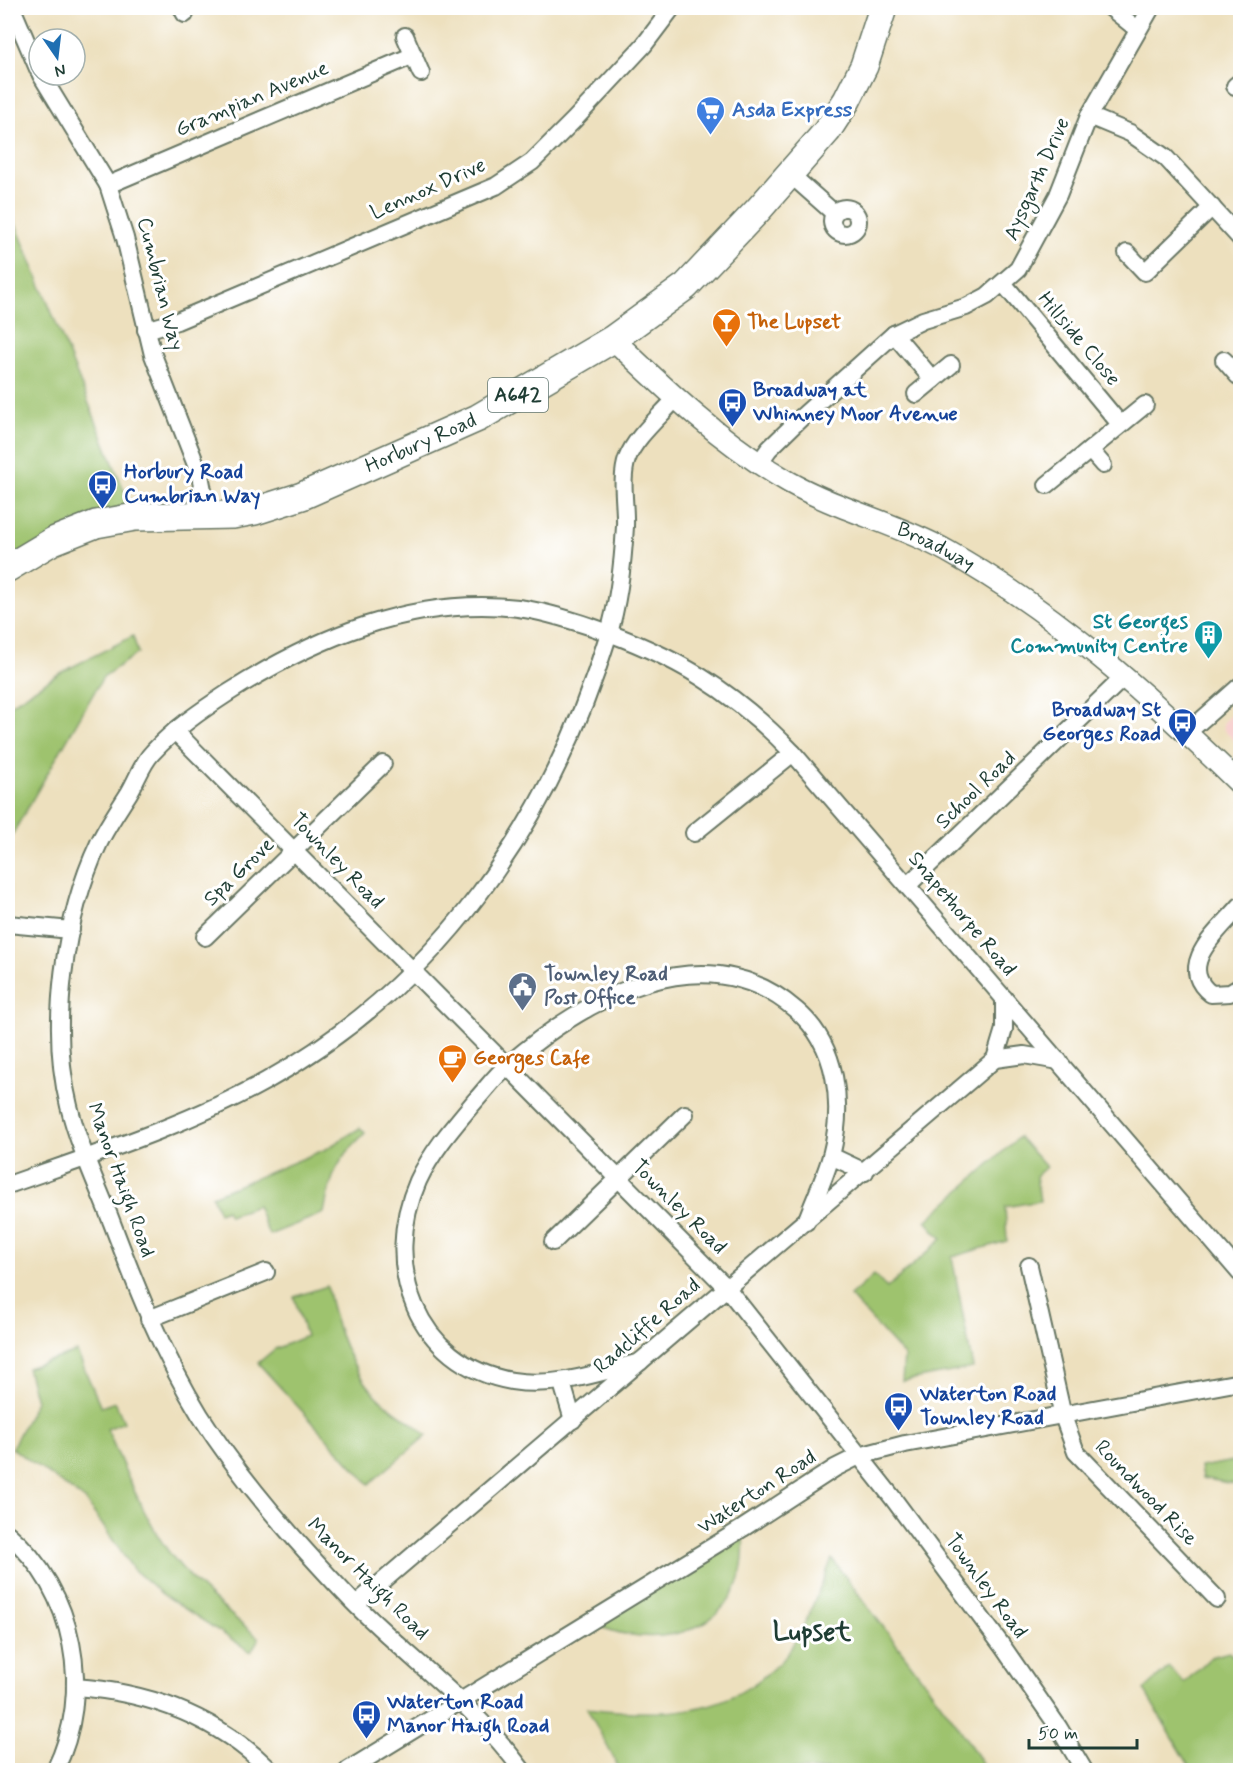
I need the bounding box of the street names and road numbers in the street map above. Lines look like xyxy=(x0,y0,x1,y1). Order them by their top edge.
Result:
street label: Grampian Avenue xyxy=(171,54,333,144)
street label: Aysgarth Drive xyxy=(997,113,1078,245)
street label: Lennox Drive xyxy=(366,151,490,227)
street label: Cumbrian Way xyxy=(130,214,190,354)
street label: Hillside Close xyxy=(1031,286,1127,392)
road number: A642 xyxy=(488,378,548,412)
street label: Horbury Road xyxy=(361,406,481,480)
street label: Broadway xyxy=(893,515,980,578)
street label: School Road xyxy=(930,745,1022,835)
street label: Townley Road xyxy=(284,807,390,915)
street label: Spa Grove xyxy=(198,831,280,913)
street label: Snapethorpe Road xyxy=(902,846,1022,982)
street label: Manor Haigh Road xyxy=(78,1099,162,1262)
street label: Townley Road xyxy=(625,1153,733,1261)
street label: Radcliffe Road xyxy=(588,1272,706,1380)
street label: Roundwood Rise xyxy=(1088,1434,1204,1552)
street label: Waterton Road xyxy=(692,1443,822,1541)
street label: Manor Haigh Road xyxy=(299,1512,435,1648)
street label: Townley Road xyxy=(938,1528,1034,1644)

